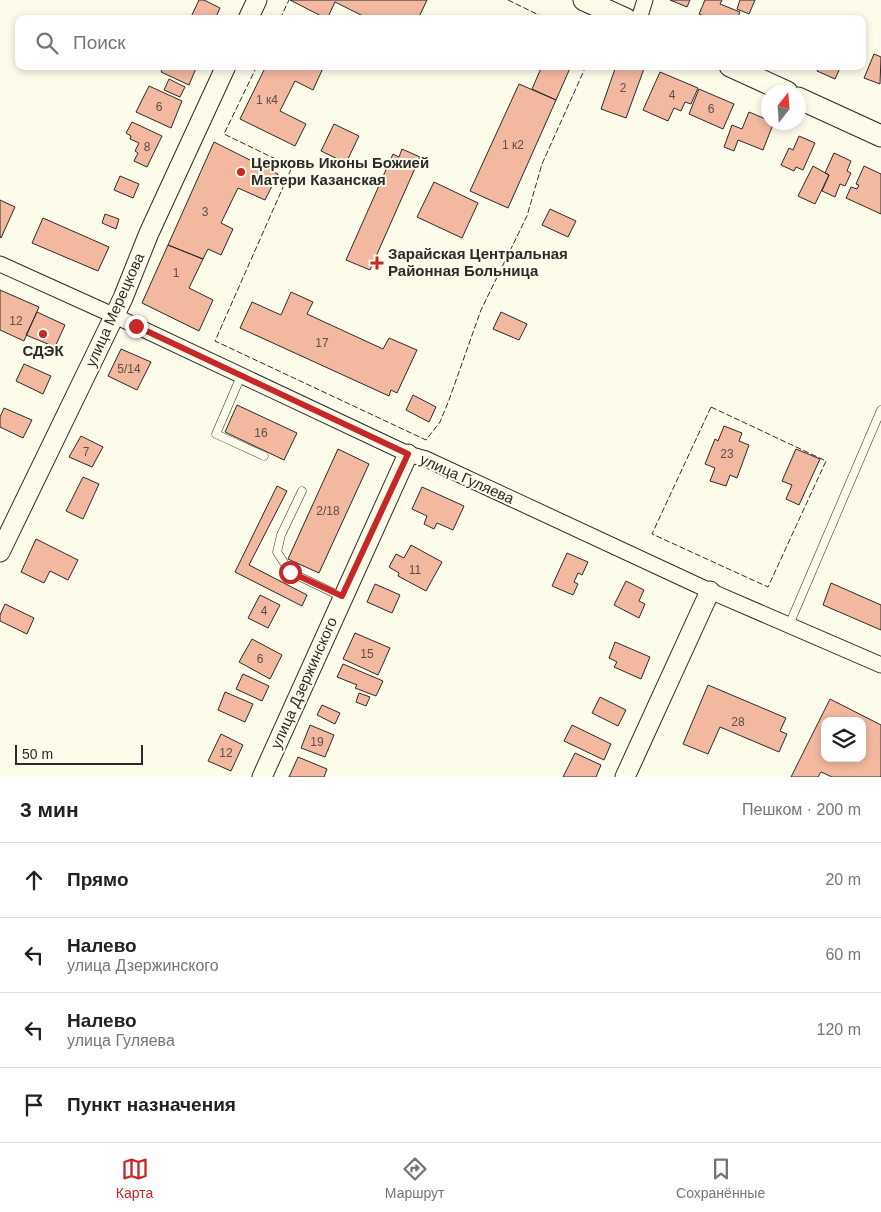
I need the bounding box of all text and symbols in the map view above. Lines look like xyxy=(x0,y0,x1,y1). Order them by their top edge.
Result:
search box xyxy=(15,15,866,70)
icon: search xyxy=(33,29,61,57)
text: Поиск xyxy=(73,32,126,53)
house number: 2 xyxy=(620,81,627,95)
north arrow xyxy=(761,85,806,130)
house number: 4 xyxy=(669,88,676,102)
house number: 1 к4 xyxy=(256,93,278,107)
house number: 6 xyxy=(156,100,163,114)
house number: 6 xyxy=(708,102,715,116)
house number: 1 к2 xyxy=(502,138,524,152)
house number: 8 xyxy=(144,140,151,154)
place label: Церковь Иконы Божией Матери Казанская xyxy=(251,154,429,188)
marker: Церковь Иконы Божией Матери Казанская xyxy=(235,166,247,178)
house number: 3 xyxy=(202,205,209,219)
place label: Зарайская Центральная Районная Больница xyxy=(388,245,568,279)
street label: улица Мерецкова xyxy=(82,250,148,369)
marker: Зарайская Центральная Районная Больница xyxy=(370,256,384,270)
house number: 1 xyxy=(173,266,180,280)
house number: 12 xyxy=(9,314,23,328)
route end xyxy=(125,315,148,338)
marker: СДЭК xyxy=(37,328,49,340)
house number: 17 xyxy=(315,336,329,350)
place label: СДЭК xyxy=(22,342,64,359)
house number: 5/14 xyxy=(117,362,141,376)
house number: 16 xyxy=(254,426,268,440)
house number: 7 xyxy=(83,445,90,459)
house number: 23 xyxy=(720,447,734,461)
street label: улица Гуляева xyxy=(418,450,517,507)
house number: 2/18 xyxy=(316,504,340,518)
route start xyxy=(279,561,302,584)
house number: 11 xyxy=(409,563,422,577)
house number: 4 xyxy=(261,604,268,618)
street label: улица Дзержинского xyxy=(267,614,340,751)
house number: 15 xyxy=(360,647,374,661)
house number: 6 xyxy=(257,652,264,666)
house number: 28 xyxy=(731,715,745,729)
map controls xyxy=(821,717,866,762)
button: layers xyxy=(821,717,866,762)
house number: 19 xyxy=(310,735,324,749)
scale bar xyxy=(15,742,142,765)
text: 50 m xyxy=(22,746,53,762)
house number: 12 xyxy=(219,746,233,760)
text: 3 мин xyxy=(20,798,79,821)
text: Пешком · 200 m xyxy=(742,801,861,818)
icon: ahead xyxy=(20,866,48,894)
text: Прямо xyxy=(67,869,129,890)
text: 20 m xyxy=(825,871,861,888)
text: Налево xyxy=(67,935,137,956)
icon: left xyxy=(20,941,48,969)
text: 60 m xyxy=(825,946,861,963)
text: улица Дзержинского xyxy=(67,957,219,974)
text: Налево xyxy=(67,1010,137,1031)
icon: left xyxy=(20,1016,48,1044)
text: 120 m xyxy=(817,1021,861,1038)
text: улица Гуляева xyxy=(67,1032,175,1049)
icon: arrive xyxy=(20,1091,48,1119)
text: Пункт назначения xyxy=(67,1094,236,1115)
tab: Карта xyxy=(116,1155,153,1201)
tab: Маршрут xyxy=(385,1155,444,1201)
tab: Сохранённые xyxy=(676,1155,765,1201)

